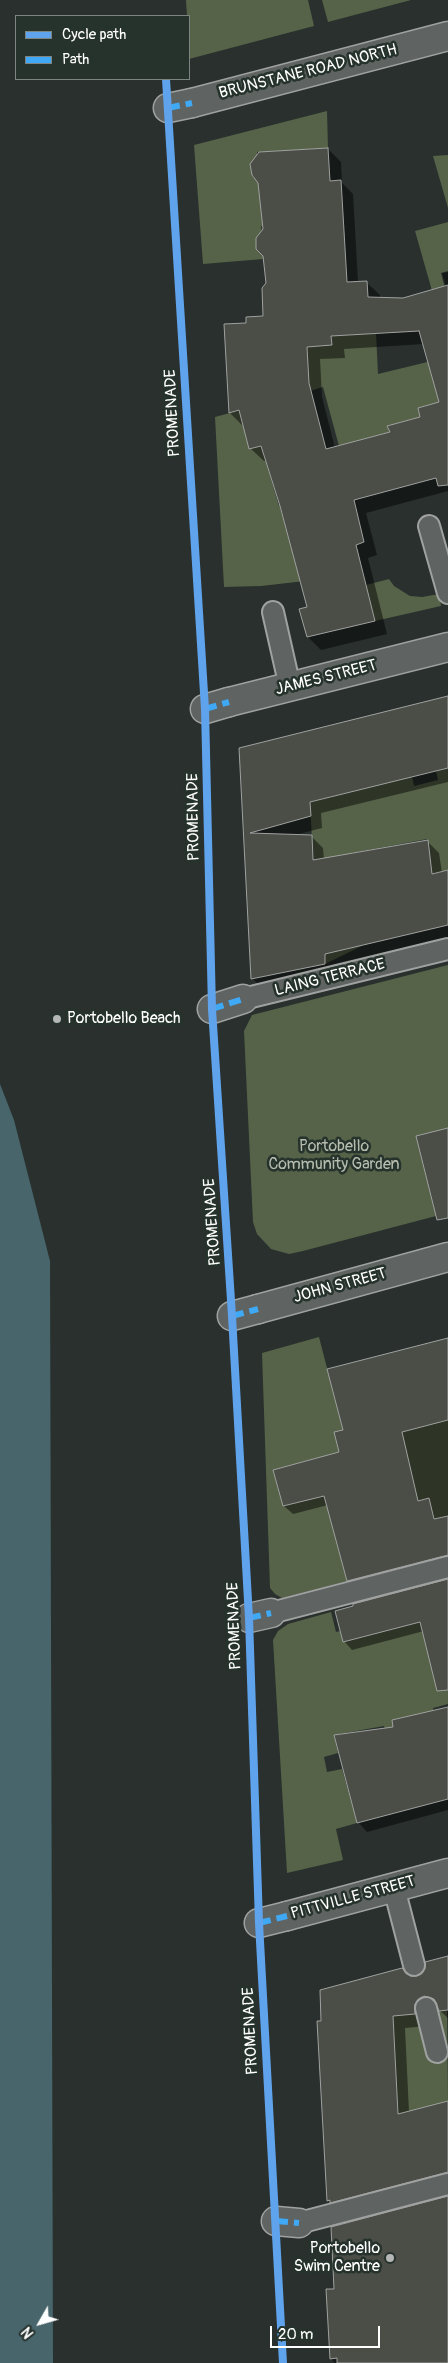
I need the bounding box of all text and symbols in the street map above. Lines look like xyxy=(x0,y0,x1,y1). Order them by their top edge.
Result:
legend xyxy=(15,15,190,80)
text: Cycle path xyxy=(62,25,126,44)
street label: BRUNSTANE ROAD NORTH xyxy=(217,41,399,103)
text: Path xyxy=(62,50,89,69)
street label: PROMENADE xyxy=(161,369,185,457)
street label: JAMES STREET xyxy=(273,656,379,700)
street label: PROMENADE xyxy=(184,773,204,861)
street label: LAING TERRACE xyxy=(273,955,387,1001)
place label: Portobello Beach xyxy=(67,1009,181,1029)
marker: Portobello Beach xyxy=(51,1013,63,1025)
park label: Portobello Community Garden xyxy=(268,1137,400,1175)
street label: PROMENADE xyxy=(200,1177,226,1267)
street label: JOHN STREET xyxy=(292,1264,388,1308)
street label: PROMENADE xyxy=(224,1582,246,1670)
street label: PITTVILLE STREET xyxy=(289,1872,417,1924)
street label: PROMENADE xyxy=(239,1987,263,2075)
place label: Portobello Swim Centre xyxy=(294,2239,380,2277)
marker: Portobello Swim Centre xyxy=(384,2252,396,2264)
north arrow xyxy=(15,2298,65,2348)
scale bar xyxy=(273,2316,383,2348)
text: N xyxy=(18,2324,37,2342)
text: 20 m xyxy=(278,2325,313,2344)

